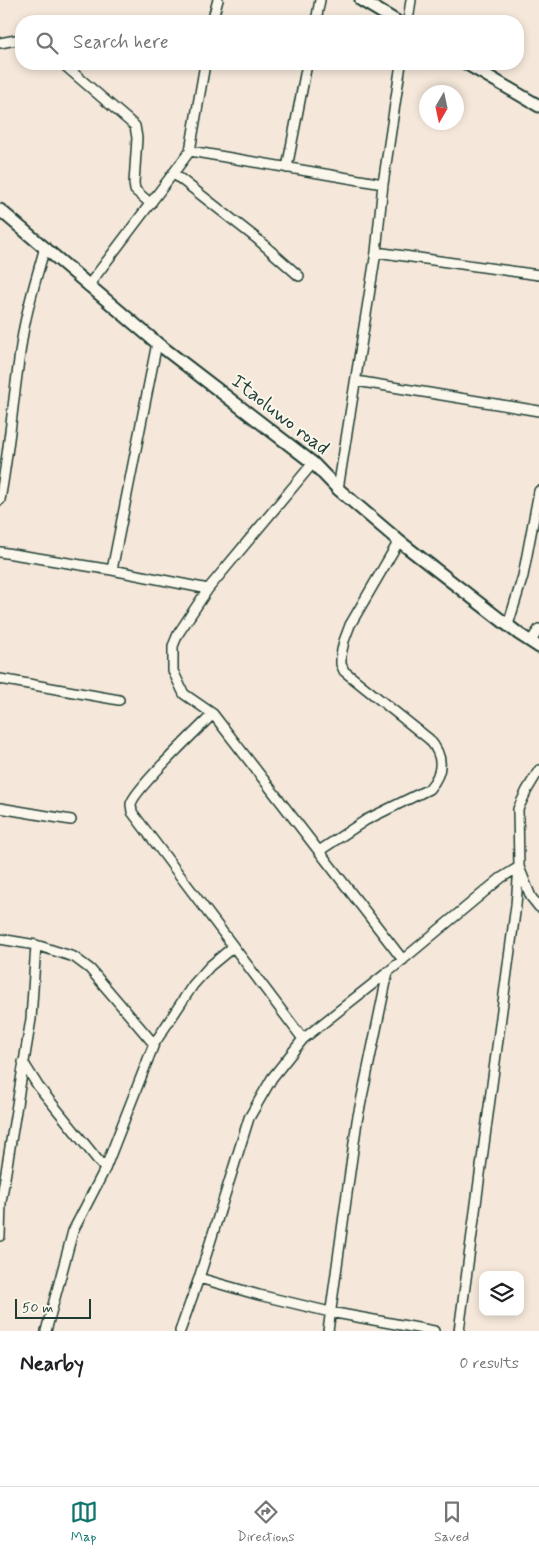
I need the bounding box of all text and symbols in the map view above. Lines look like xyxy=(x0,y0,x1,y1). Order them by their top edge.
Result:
search box xyxy=(15,15,524,70)
icon: search xyxy=(33,29,61,57)
text: Search here xyxy=(73,30,169,55)
north arrow xyxy=(419,85,464,130)
street label: Itaoluwo road xyxy=(225,368,335,462)
map controls xyxy=(479,1271,524,1316)
button: layers xyxy=(479,1271,524,1316)
scale bar xyxy=(15,1296,91,1319)
text: 50 m xyxy=(22,1299,53,1317)
text: Nearby xyxy=(20,1350,84,1378)
text: 0 results xyxy=(459,1353,519,1374)
tab: Map xyxy=(70,1498,98,1546)
tab: Directions xyxy=(237,1498,295,1546)
tab: Saved xyxy=(434,1498,469,1546)

